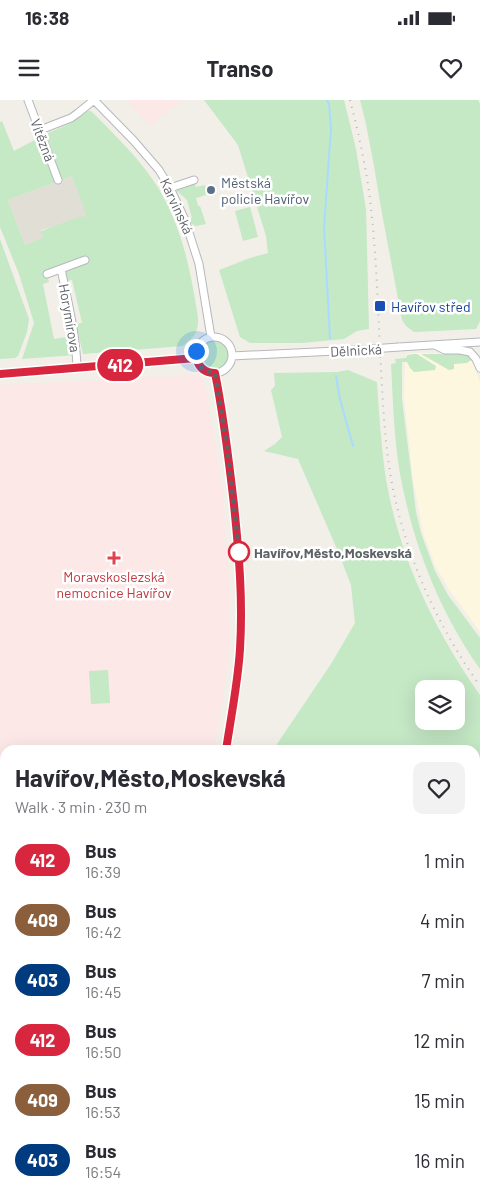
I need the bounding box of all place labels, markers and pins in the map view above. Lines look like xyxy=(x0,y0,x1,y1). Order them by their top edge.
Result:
place label: Městská policie Havířov xyxy=(221,174,309,207)
marker: Městská policie Havířov xyxy=(205,184,217,196)
place label: Havířov střed xyxy=(391,298,471,315)
marker: Havířov střed xyxy=(373,299,387,313)
marker: Havířov,Město,Moskevská xyxy=(228,541,250,563)
place label: Havířov,Město,Moskevská xyxy=(254,544,412,561)
marker: Moravskoslezská nemocnice Havířov xyxy=(107,551,121,565)
place label: Moravskoslezská nemocnice Havířov xyxy=(57,568,172,601)

